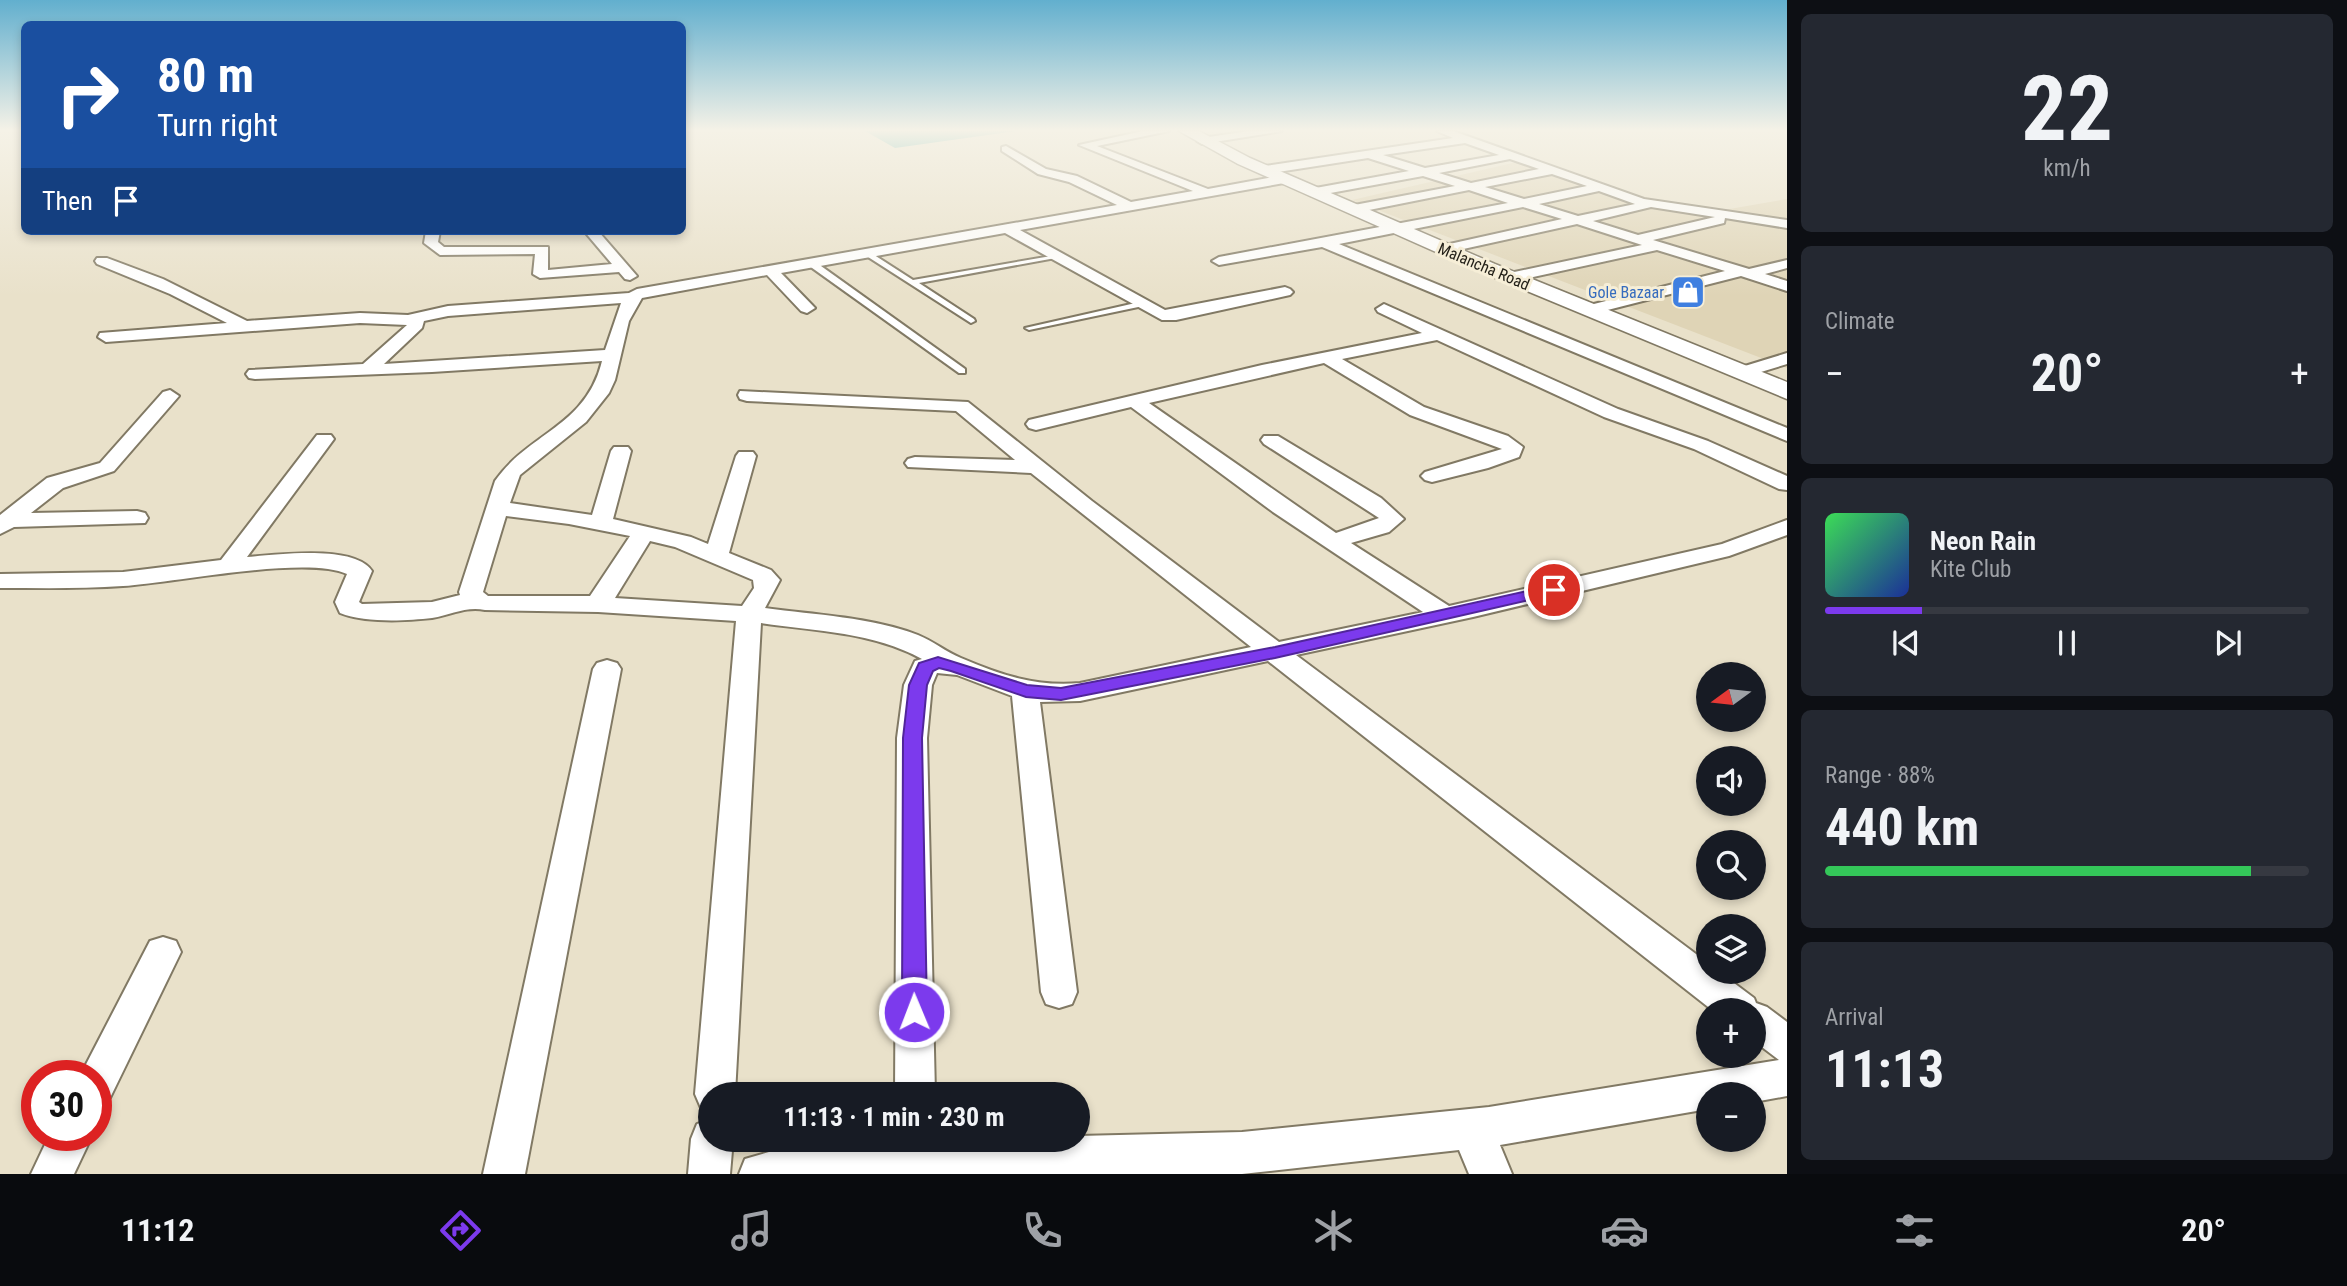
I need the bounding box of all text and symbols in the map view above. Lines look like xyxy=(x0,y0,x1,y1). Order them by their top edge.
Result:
text: 80 m xyxy=(157,47,254,104)
icon: right xyxy=(42,49,133,140)
text: 22 xyxy=(2021,56,2113,162)
text: Turn right xyxy=(157,106,278,144)
text: km/h xyxy=(2043,155,2091,182)
icon: arrive xyxy=(107,182,145,220)
text: Then xyxy=(42,186,93,216)
street label: Malancha Road xyxy=(1435,239,1532,294)
shop icon: Gole Bazaar xyxy=(1669,273,1707,311)
place label: Gole Bazaar xyxy=(1588,283,1664,302)
text: Climate xyxy=(1825,308,1895,335)
text: 20° xyxy=(2031,343,2103,404)
text: − xyxy=(1825,352,1844,396)
text: + xyxy=(2290,352,2309,396)
text: Neon Rain xyxy=(1930,526,2036,556)
text: Kite Club xyxy=(1930,556,2011,583)
pin xyxy=(1524,560,1584,620)
icon: arrive xyxy=(1535,571,1573,609)
icon: previous xyxy=(1887,624,1925,662)
icon: pause xyxy=(2048,624,2086,662)
icon: next xyxy=(2209,624,2247,662)
north arrow xyxy=(1696,662,1766,732)
map controls xyxy=(1696,662,1766,1152)
button: sound xyxy=(1696,746,1766,816)
text: Range · 88% xyxy=(1825,762,1935,789)
text: 440 km xyxy=(1825,797,1979,858)
button: search xyxy=(1696,830,1766,900)
button: layers xyxy=(1696,914,1766,984)
position arrow xyxy=(877,975,951,1049)
button: + xyxy=(1696,998,1766,1068)
text: Arrival xyxy=(1825,1004,1884,1031)
text: 11:13 xyxy=(1825,1039,1944,1100)
speed limit sign: 30 xyxy=(21,1060,112,1151)
button: − xyxy=(1696,1082,1766,1152)
text: 11:13 · 1 min · 230 m xyxy=(784,1102,1004,1132)
icon: directions xyxy=(436,1206,485,1255)
icon: music xyxy=(727,1206,776,1255)
icon: phone xyxy=(1018,1206,1067,1255)
icon: climate xyxy=(1309,1206,1358,1255)
icon: car xyxy=(1600,1206,1649,1255)
icon: filters xyxy=(1890,1206,1939,1255)
text: 11:12 xyxy=(121,1211,194,1249)
text: 20° xyxy=(2181,1211,2226,1249)

